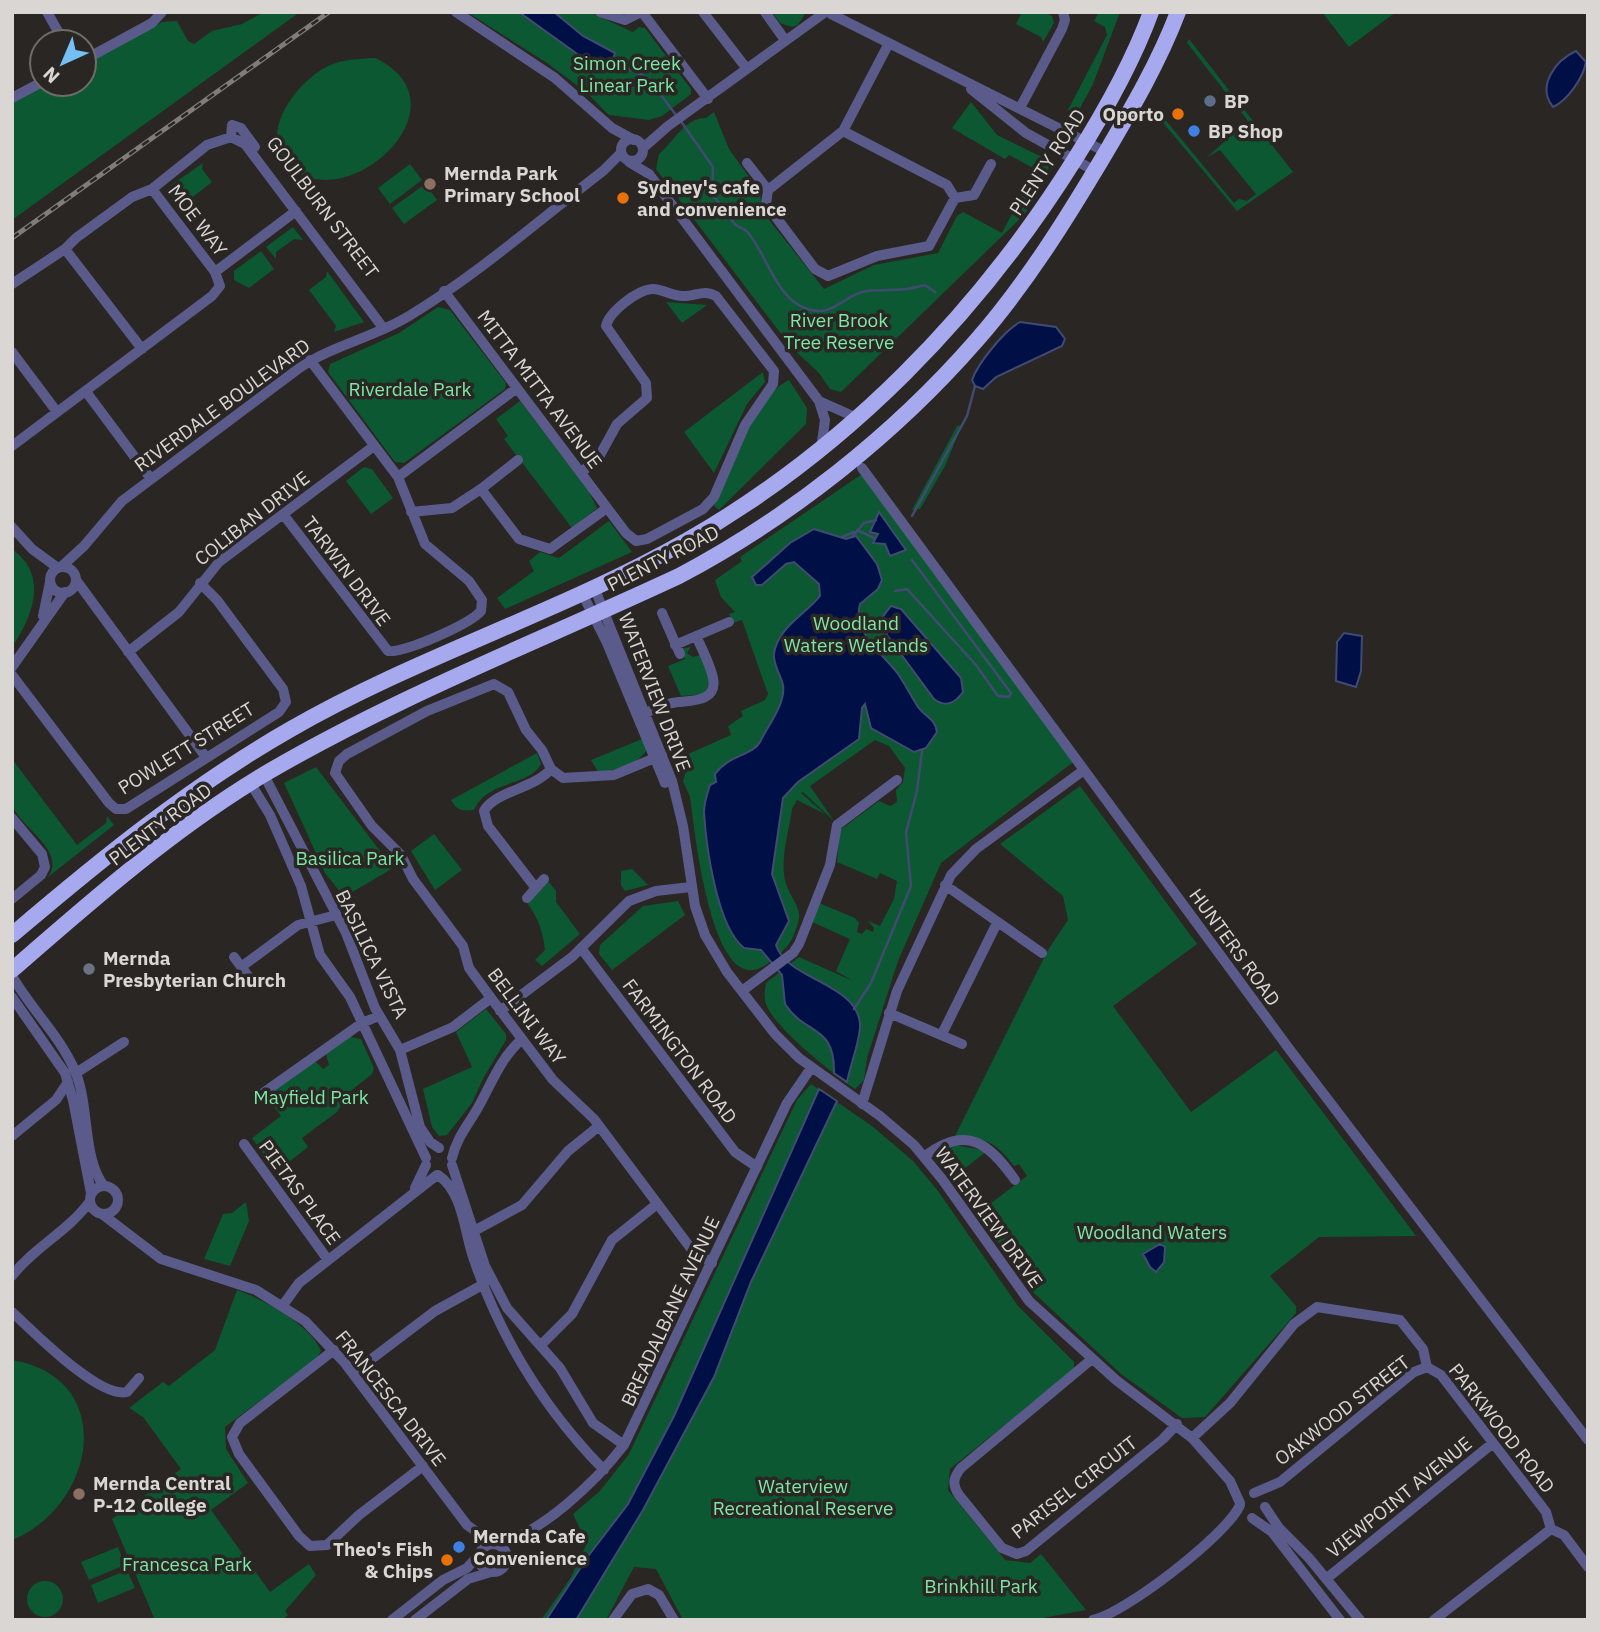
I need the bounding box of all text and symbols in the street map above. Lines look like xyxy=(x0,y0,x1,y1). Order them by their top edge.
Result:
north arrow xyxy=(28,28,98,98)
park label: Simon Creek Linear Park xyxy=(573,51,681,97)
text: N xyxy=(38,62,64,89)
place label: BP xyxy=(1224,89,1249,113)
marker: BP xyxy=(1202,93,1218,109)
place label: Oporto xyxy=(1102,102,1164,126)
street label: PLENTY ROAD xyxy=(1004,104,1090,220)
marker: Oporto xyxy=(1170,106,1186,122)
place label: BP Shop xyxy=(1208,119,1283,143)
marker: BP Shop xyxy=(1186,123,1202,139)
street label: GOULBURN STREET xyxy=(262,131,384,283)
place label: Mernda Park Primary School xyxy=(444,161,580,207)
place label: Sydney's cafe and convenience xyxy=(637,175,787,221)
marker: Mernda Park Primary School xyxy=(422,176,438,192)
street label: MOE WAY xyxy=(163,179,233,261)
marker: Sydney's cafe and convenience xyxy=(615,190,631,206)
street label: MITTA MITTA AVENUE xyxy=(473,305,607,473)
park label: River Brook Tree Reserve xyxy=(783,308,895,354)
street label: RIVERDALE BOULEVARD xyxy=(129,333,315,477)
park label: Riverdale Park xyxy=(348,377,472,401)
street label: COLIBAN DRIVE xyxy=(190,466,314,570)
street label: TARWIN DRIVE xyxy=(298,511,396,631)
street label: PLENTY ROAD xyxy=(603,520,723,596)
street label: WATERVIEW DRIVE xyxy=(614,609,696,775)
park label: Woodland Waters Wetlands xyxy=(784,611,928,657)
street label: POWLETT STREET xyxy=(113,696,259,800)
street label: PLENTY ROAD xyxy=(104,778,216,870)
park label: Basilica Park xyxy=(295,846,405,870)
street label: HUNTERS ROAD xyxy=(1184,884,1286,1010)
street label: BASILICA VISTA xyxy=(330,886,414,1022)
place label: Mernda Presbyterian Church xyxy=(103,946,286,992)
marker: Mernda Presbyterian Church xyxy=(81,961,97,977)
street label: BELLINI WAY xyxy=(483,963,572,1070)
street label: FARMINGTON ROAD xyxy=(618,974,742,1128)
park label: Mayfield Park xyxy=(253,1085,369,1109)
street label: PIETAS PLACE xyxy=(254,1135,346,1249)
street label: WATERVIEW DRIVE xyxy=(930,1142,1048,1292)
street label: BREADALBANE AVENUE xyxy=(615,1212,725,1410)
park label: Woodland Waters xyxy=(1077,1220,1227,1244)
street label: FRANCESCA DRIVE xyxy=(330,1325,452,1471)
street label: OAKWOOD STREET xyxy=(1270,1350,1415,1470)
street label: PARKWOOD ROAD xyxy=(1444,1358,1560,1498)
street label: PARISEL CIRCUIT xyxy=(1006,1430,1142,1544)
street label: VIEWPOINT AVENUE xyxy=(1322,1431,1476,1563)
place label: Mernda Central P-12 College xyxy=(93,1471,231,1517)
park label: Waterview Recreational Reserve xyxy=(713,1474,893,1520)
marker: Mernda Central P-12 College xyxy=(71,1486,87,1502)
place label: Mernda Cafe Convenience xyxy=(473,1524,587,1570)
place label: Theo's Fish & Chips xyxy=(333,1537,433,1583)
marker: Mernda Cafe Convenience xyxy=(451,1539,467,1555)
park label: Francesca Park xyxy=(122,1552,252,1576)
marker: Theo's Fish & Chips xyxy=(439,1552,455,1568)
park label: Brinkhill Park xyxy=(924,1574,1038,1598)

